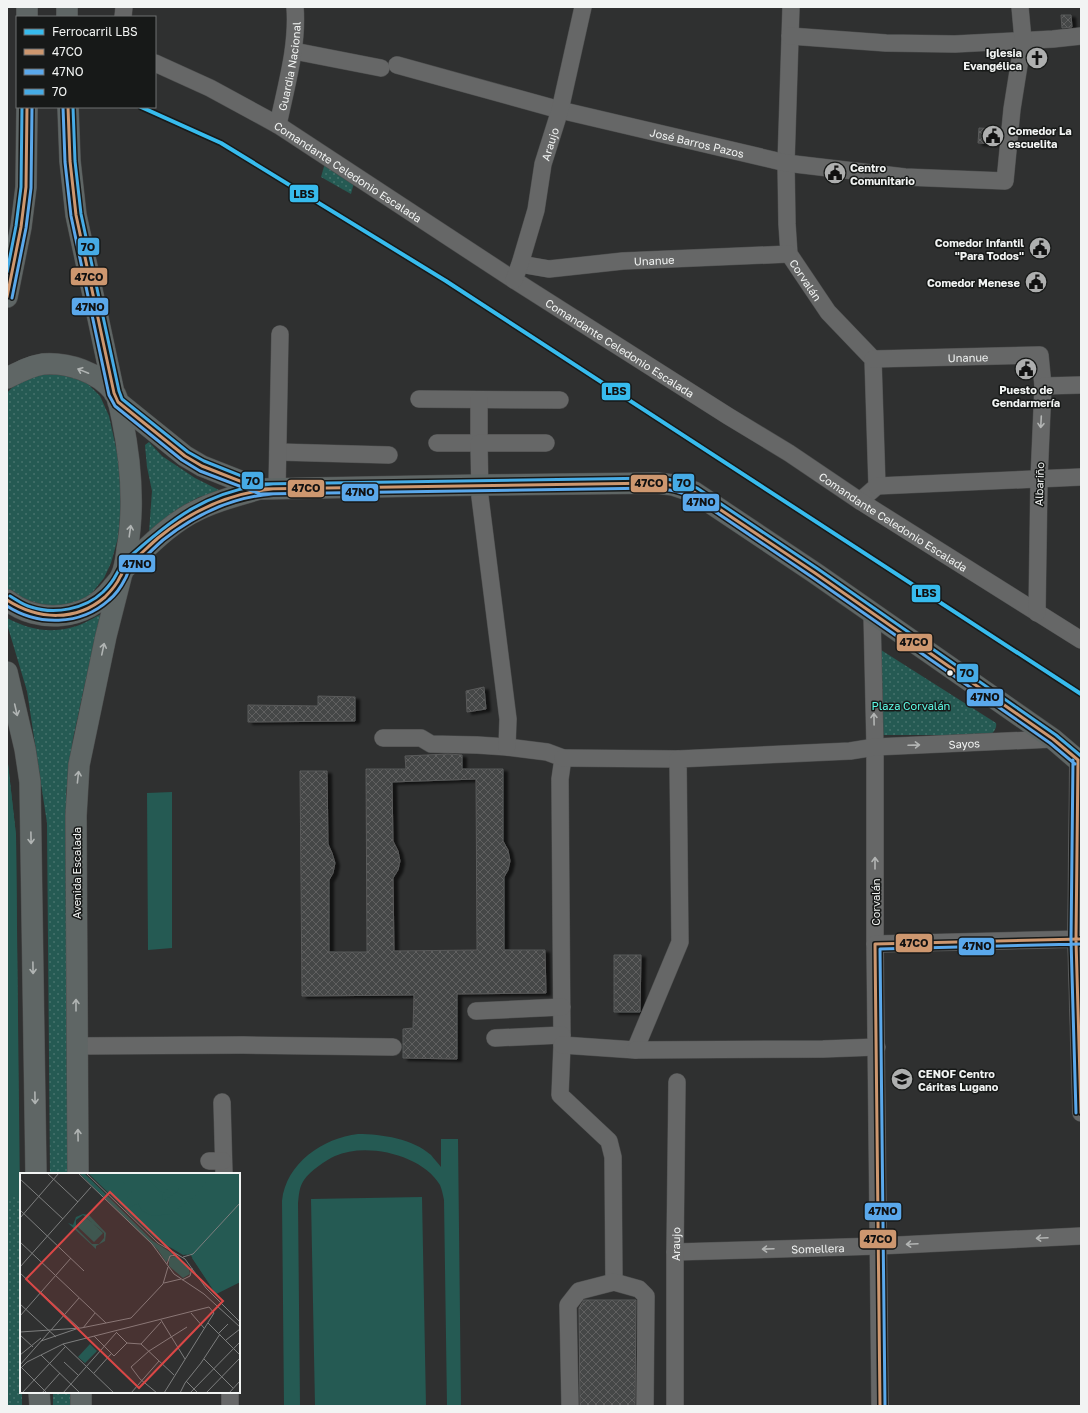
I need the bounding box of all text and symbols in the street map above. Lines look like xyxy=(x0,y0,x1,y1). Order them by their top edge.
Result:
legend xyxy=(16,16,156,108)
street label: Guardia Nacional xyxy=(275,21,302,112)
text: Ferrocarril LBS xyxy=(52,24,138,39)
text: 47CO xyxy=(52,44,83,59)
church icon: Iglesia Evangélica xyxy=(1024,45,1050,71)
place label: Iglesia Evangélica xyxy=(963,46,1022,72)
text: 47NO xyxy=(52,64,84,79)
text: 7O xyxy=(52,84,67,99)
street label: Comandante Celedonio Escalada xyxy=(272,118,425,224)
public building icon: Comedor La escuelita xyxy=(980,123,1006,149)
place label: Comedor La escuelita xyxy=(1008,124,1072,150)
street label: Araujo xyxy=(538,125,561,162)
street label: José Barros Pazos xyxy=(649,125,746,160)
public building icon: Centro Comunitario xyxy=(822,160,848,186)
place label: Centro Comunitario xyxy=(850,161,915,187)
line badge: LBS xyxy=(289,184,319,203)
text: LBS xyxy=(293,187,315,200)
public building icon: Comedor Infantil "Para Todos" xyxy=(1027,235,1053,261)
place label: Comedor Infantil "Para Todos" xyxy=(935,236,1024,262)
line badge: 7O xyxy=(77,237,100,256)
text: 7O xyxy=(81,240,95,253)
street label: Unanue xyxy=(633,252,675,267)
street label: Corvalán xyxy=(788,256,825,303)
line badge: 47CO xyxy=(70,267,108,286)
public building icon: Comedor Menese xyxy=(1023,269,1049,295)
text: 47CO xyxy=(74,270,104,283)
place label: Comedor Menese xyxy=(927,276,1020,289)
street label: Comandante Celedonio Escalada xyxy=(543,295,697,400)
line badge: 47NO xyxy=(71,297,109,316)
text: 47NO xyxy=(75,300,105,313)
street label: Unanue xyxy=(947,350,989,364)
public building icon: Puesto de Gendarmería xyxy=(1013,356,1039,382)
one-way arrow xyxy=(77,366,89,374)
line badge: LBS xyxy=(601,382,631,401)
place label: Puesto de Gendarmería xyxy=(992,383,1060,409)
text: LBS xyxy=(605,384,627,397)
one-way arrow xyxy=(1038,415,1045,428)
street label: Albariño xyxy=(1032,461,1046,506)
street label: Comandante Celedonio Escalada xyxy=(817,469,970,574)
line badge: 7O xyxy=(241,471,264,490)
line badge: 7O xyxy=(672,473,695,492)
text: 7O xyxy=(246,474,260,487)
line badge: 47CO xyxy=(630,474,668,493)
text: 47CO xyxy=(634,476,664,489)
text: 7O xyxy=(677,476,691,489)
line badge: 47CO xyxy=(287,479,325,498)
text: 47CO xyxy=(291,481,321,494)
line badge: 47NO xyxy=(341,483,379,502)
text: 47NO xyxy=(345,485,375,498)
line badge: 47NO xyxy=(682,493,720,512)
text: 47NO xyxy=(686,495,716,508)
one-way arrow xyxy=(126,525,134,538)
line badge: 47NO xyxy=(118,554,156,573)
text: 47NO xyxy=(122,557,152,570)
line badge: LBS xyxy=(911,584,941,603)
text: LBS xyxy=(915,586,937,599)
line badge: 47CO xyxy=(896,633,933,652)
text: 47CO xyxy=(899,635,929,648)
one-way arrow xyxy=(99,643,107,656)
line badge: 7O xyxy=(956,663,979,683)
text: 7O xyxy=(960,666,974,679)
unlabelled marker xyxy=(945,668,955,678)
line badge: 47NO xyxy=(966,688,1004,707)
text: 47NO xyxy=(970,690,1000,703)
park label: Plaza Corvalán xyxy=(872,699,950,712)
one-way arrow xyxy=(13,703,20,716)
one-way arrow xyxy=(871,713,878,726)
street label: Sayos xyxy=(948,736,980,750)
one-way arrow xyxy=(907,742,920,749)
one-way arrow xyxy=(75,771,82,784)
street label: Avenida Escalada xyxy=(70,827,83,919)
one-way arrow xyxy=(27,831,35,844)
one-way arrow xyxy=(871,857,879,870)
street label: Corvalán xyxy=(869,878,882,926)
line badge: 47CO xyxy=(895,933,933,953)
text: 47CO xyxy=(899,936,929,949)
line badge: 47NO xyxy=(958,937,995,956)
text: 47NO xyxy=(962,939,992,952)
one-way arrow xyxy=(29,961,37,974)
one-way arrow xyxy=(72,999,80,1012)
school or university icon: CENOF Centro Cáritas Lugano xyxy=(889,1066,915,1092)
place label: CENOF Centro Cáritas Lugano xyxy=(918,1067,999,1093)
one-way arrow xyxy=(31,1091,39,1104)
one-way arrow xyxy=(74,1129,82,1142)
inset map xyxy=(20,1173,240,1393)
line badge: 47NO xyxy=(864,1202,902,1221)
text: 47NO xyxy=(868,1204,898,1217)
street label: Araujo xyxy=(668,1227,682,1261)
line badge: 47CO xyxy=(859,1229,897,1249)
text: 47CO xyxy=(863,1232,893,1245)
one-way arrow xyxy=(1036,1234,1049,1241)
street label: Somellera xyxy=(791,1241,845,1255)
one-way arrow xyxy=(906,1241,919,1248)
one-way arrow xyxy=(762,1245,775,1253)

